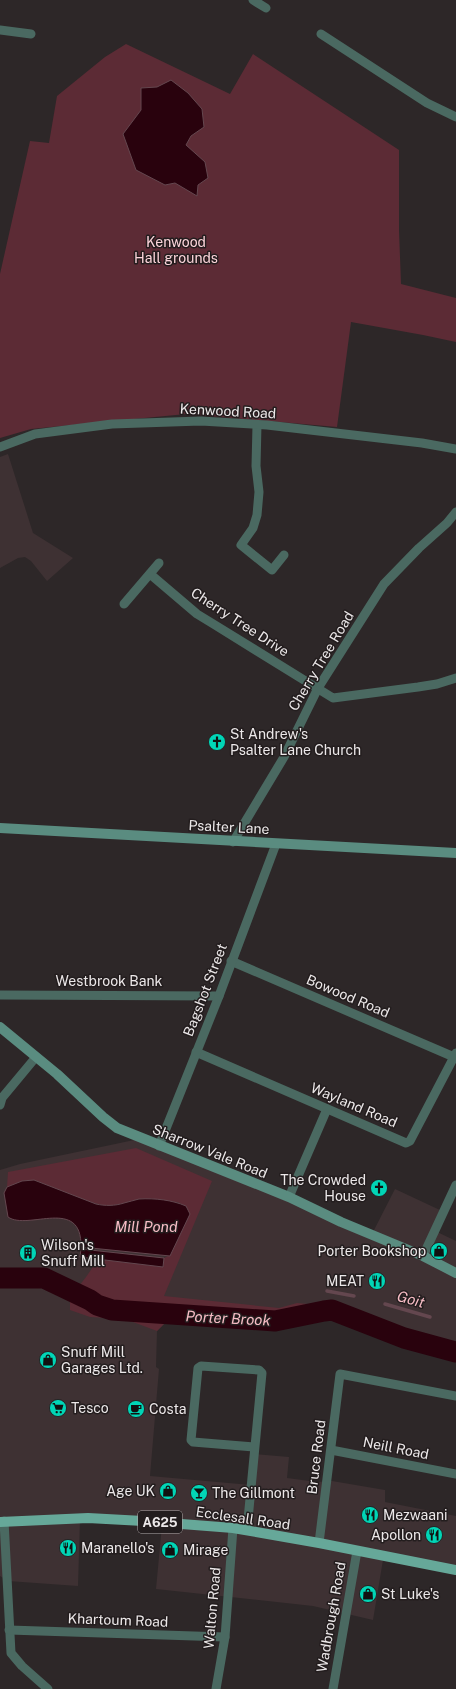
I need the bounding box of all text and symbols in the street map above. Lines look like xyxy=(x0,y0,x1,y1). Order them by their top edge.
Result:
park label: Kenwood Hall grounds xyxy=(134,234,218,266)
street label: Kenwood Road xyxy=(179,400,277,422)
street label: Cherry Tree Drive xyxy=(188,584,292,660)
street label: Cherry Tree Road xyxy=(285,608,357,714)
place label: St Andrew's Psalter Lane Church xyxy=(230,726,361,758)
church icon: St Andrew's Psalter Lane Church xyxy=(207,732,227,752)
street label: Psalter Lane xyxy=(188,817,270,837)
street label: Bagshot Street xyxy=(180,941,230,1039)
street label: Bowood Road xyxy=(304,971,392,1021)
street label: Westbrook Bank xyxy=(56,973,163,989)
street label: Wayland Road xyxy=(308,1080,400,1130)
street label: Sharrow Vale Road xyxy=(150,1121,270,1181)
place label: The Crowded House xyxy=(280,1172,366,1204)
church icon: The Crowded House xyxy=(369,1178,389,1198)
water label: Mill Pond xyxy=(114,1218,178,1235)
place label: Wilson's Snuff Mill xyxy=(41,1237,105,1269)
shop icon: Porter Bookshop xyxy=(429,1241,449,1261)
building icon: Wilson's Snuff Mill xyxy=(18,1243,38,1263)
place label: Porter Bookshop xyxy=(318,1243,426,1259)
restaurant icon: MEAT xyxy=(367,1271,387,1291)
place label: MEAT xyxy=(326,1273,364,1289)
water label: Goit xyxy=(395,1287,427,1311)
water label: Porter Brook xyxy=(185,1307,272,1329)
place label: Snuff Mill Garages Ltd. xyxy=(61,1344,143,1376)
shop icon: Snuff Mill Garages Ltd. xyxy=(38,1350,58,1370)
supermarket icon: Tesco xyxy=(48,1398,68,1418)
cafe icon: Costa xyxy=(126,1399,146,1419)
place label: Tesco xyxy=(71,1400,109,1416)
place label: Costa xyxy=(149,1401,187,1417)
street label: Bruce Road xyxy=(303,1419,329,1495)
street label: Neill Road xyxy=(362,1434,430,1462)
shop icon: Age UK xyxy=(158,1481,178,1501)
place label: Age UK xyxy=(106,1483,155,1499)
bar icon: The Gillmont xyxy=(189,1483,209,1503)
place label: The Gillmont xyxy=(212,1485,295,1501)
street label: Ecclesall Road xyxy=(195,1503,291,1533)
restaurant icon: Mezwaani xyxy=(360,1505,380,1525)
place label: Mezwaani xyxy=(383,1507,447,1523)
road number: A625 xyxy=(138,1511,182,1533)
restaurant icon: Apollon xyxy=(424,1525,444,1545)
place label: Apollon xyxy=(371,1527,421,1543)
restaurant icon: Maranello's xyxy=(58,1538,78,1558)
place label: Maranello's xyxy=(81,1540,154,1556)
shop icon: Mirage xyxy=(160,1540,180,1560)
place label: Mirage xyxy=(183,1542,228,1558)
street label: Wadbrough Road xyxy=(313,1560,349,1674)
street label: Walton Road xyxy=(200,1566,224,1650)
shop icon: St Luke's xyxy=(358,1584,378,1604)
place label: St Luke's xyxy=(381,1586,439,1602)
street label: Khartoum Road xyxy=(67,1610,169,1630)

